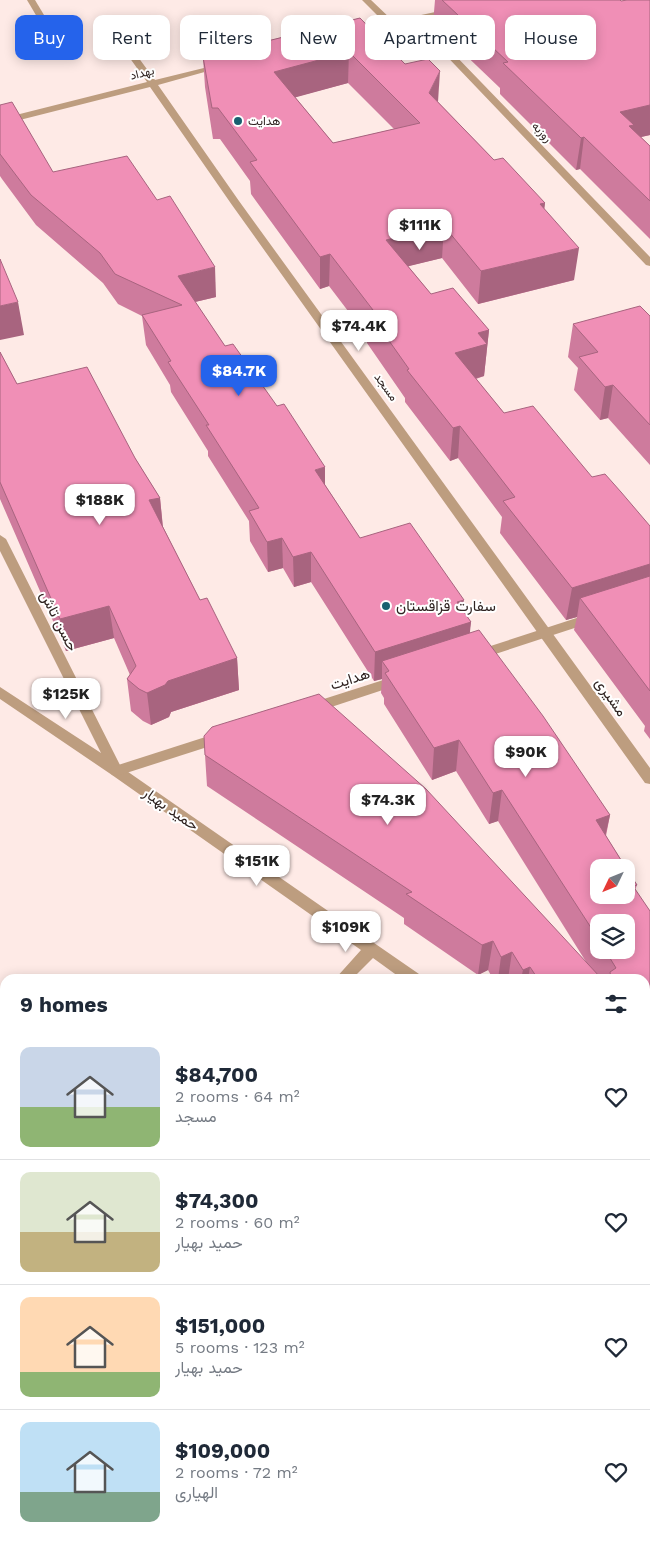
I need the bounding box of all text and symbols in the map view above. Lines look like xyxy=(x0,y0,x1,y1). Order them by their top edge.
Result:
chip: Buy xyxy=(15,15,83,60)
chip: Rent xyxy=(93,15,170,60)
chip: Filters xyxy=(180,15,271,60)
chip: New xyxy=(281,15,355,60)
chip: Apartment xyxy=(365,15,495,60)
chip: House xyxy=(505,15,596,60)
street label: بهداد xyxy=(128,63,156,84)
place label: هدایت xyxy=(248,114,280,128)
marker: هدایت xyxy=(232,115,244,127)
street label: روزبه xyxy=(528,119,555,146)
pin: $111K xyxy=(385,208,455,251)
text: $111K xyxy=(399,215,441,234)
pin: $74.4K xyxy=(318,310,400,352)
text: $74.4K xyxy=(332,316,386,335)
pin: $84.7K xyxy=(198,354,280,397)
text: $84.7K xyxy=(212,361,266,380)
street label: مسجد xyxy=(371,370,401,404)
pin: $188K xyxy=(65,484,135,526)
text: $188K xyxy=(76,490,124,509)
street label: حسن تاش xyxy=(35,588,82,655)
place label: سفارت قزاقستان xyxy=(396,597,496,615)
marker: سفارت قزاقستان xyxy=(380,600,392,612)
street label: هدایت xyxy=(328,664,372,694)
street label: مشیری xyxy=(590,674,631,720)
pin: $125K xyxy=(31,678,101,720)
text: $125K xyxy=(42,684,90,703)
pin: $90K xyxy=(496,736,556,778)
text: $90K xyxy=(505,742,547,761)
street label: حمید بهیار xyxy=(139,783,202,835)
pin: $74.3K xyxy=(347,784,429,826)
text: $74.3K xyxy=(361,790,415,809)
pin: $151K xyxy=(222,844,292,887)
text: $151K xyxy=(235,851,279,870)
north arrow xyxy=(590,859,635,904)
map controls xyxy=(590,859,635,959)
pin: $109K xyxy=(311,910,381,953)
button: layers xyxy=(590,914,635,959)
text: $109K xyxy=(322,917,370,936)
icon: filters xyxy=(602,990,630,1018)
text: 9 homes xyxy=(20,992,108,1017)
text: $84,700 xyxy=(175,1062,258,1087)
icon: home xyxy=(60,1067,120,1127)
icon: heart xyxy=(602,1083,630,1111)
text: 2 rooms · 64 m² xyxy=(175,1087,300,1106)
text: مسجد xyxy=(175,1107,216,1126)
text: $74,300 xyxy=(175,1188,259,1213)
icon: home xyxy=(60,1192,120,1252)
icon: heart xyxy=(602,1208,630,1236)
text: 2 rooms · 60 m² xyxy=(175,1213,300,1232)
text: حمید بهیار xyxy=(175,1233,243,1252)
text: $151,000 xyxy=(175,1313,265,1338)
icon: home xyxy=(60,1317,120,1377)
icon: heart xyxy=(602,1333,630,1361)
text: 5 rooms · 123 m² xyxy=(175,1338,305,1357)
text: حمید بهیار xyxy=(175,1358,243,1377)
text: $109,000 xyxy=(175,1438,270,1463)
icon: home xyxy=(60,1442,120,1502)
icon: heart xyxy=(602,1458,630,1486)
text: 2 rooms · 72 m² xyxy=(175,1463,298,1482)
text: الهیاری xyxy=(175,1483,218,1502)

